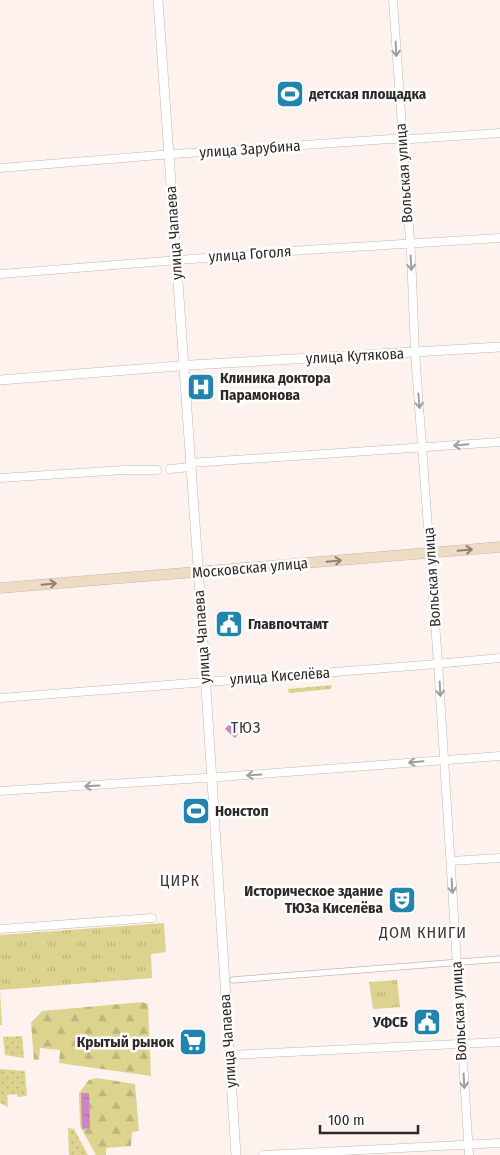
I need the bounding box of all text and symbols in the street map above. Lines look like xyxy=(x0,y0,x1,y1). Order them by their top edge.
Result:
one-way arrow xyxy=(391,40,400,56)
sports icon: детская площадка xyxy=(275,79,305,109)
place label: детская площадка xyxy=(308,85,427,103)
street label: Вольская улица xyxy=(392,123,416,223)
street label: улица Зарубина xyxy=(199,136,301,162)
street label: улица Чапаева xyxy=(162,185,186,281)
street label: улица Гоголя xyxy=(208,242,292,266)
one-way arrow xyxy=(406,254,416,271)
street label: улица Кутякова xyxy=(305,344,405,368)
place label: Клиника доктора Парамонова xyxy=(220,369,331,404)
hospital icon: Клиника доктора Парамонова xyxy=(186,372,216,402)
one-way arrow xyxy=(414,393,424,409)
one-way arrow xyxy=(454,440,470,450)
street label: Вольская улица xyxy=(420,527,444,627)
one-way arrow xyxy=(457,545,473,555)
street label: Московская улица xyxy=(191,554,309,582)
one-way arrow xyxy=(326,556,342,565)
one-way arrow xyxy=(40,579,56,589)
street label: улица Чапаева xyxy=(190,589,214,685)
public building icon: Главпочтамт xyxy=(214,609,244,639)
place label: Главпочтамт xyxy=(248,615,329,633)
street label: улица Киселёва xyxy=(229,664,331,688)
one-way arrow xyxy=(435,680,444,696)
district label: ТЮЗ xyxy=(231,718,261,737)
one-way arrow xyxy=(409,758,425,767)
one-way arrow xyxy=(247,770,263,779)
one-way arrow xyxy=(85,781,101,790)
sports icon: Нонстоп xyxy=(181,796,211,826)
place label: Нонстоп xyxy=(215,802,269,820)
district label: ЦИРК xyxy=(160,871,200,890)
one-way arrow xyxy=(448,878,457,894)
place label: Историческое здание ТЮЗа Киселёва xyxy=(244,882,384,917)
theatre icon: Историческое здание ТЮЗа Киселёва xyxy=(387,885,417,915)
district label: ДОМ КНИГИ xyxy=(378,923,467,942)
street label: Вольская улица xyxy=(447,961,471,1061)
street label: улица Чапаева xyxy=(216,993,240,1089)
public building icon: УФСБ xyxy=(412,1007,442,1037)
place label: УФСБ xyxy=(372,1013,408,1031)
supermarket icon: Крытый рынок xyxy=(178,1027,208,1057)
place label: Крытый рынок xyxy=(77,1033,174,1051)
one-way arrow xyxy=(459,1072,468,1088)
scale bar xyxy=(320,1102,418,1134)
text: 100 m xyxy=(328,1111,365,1129)

